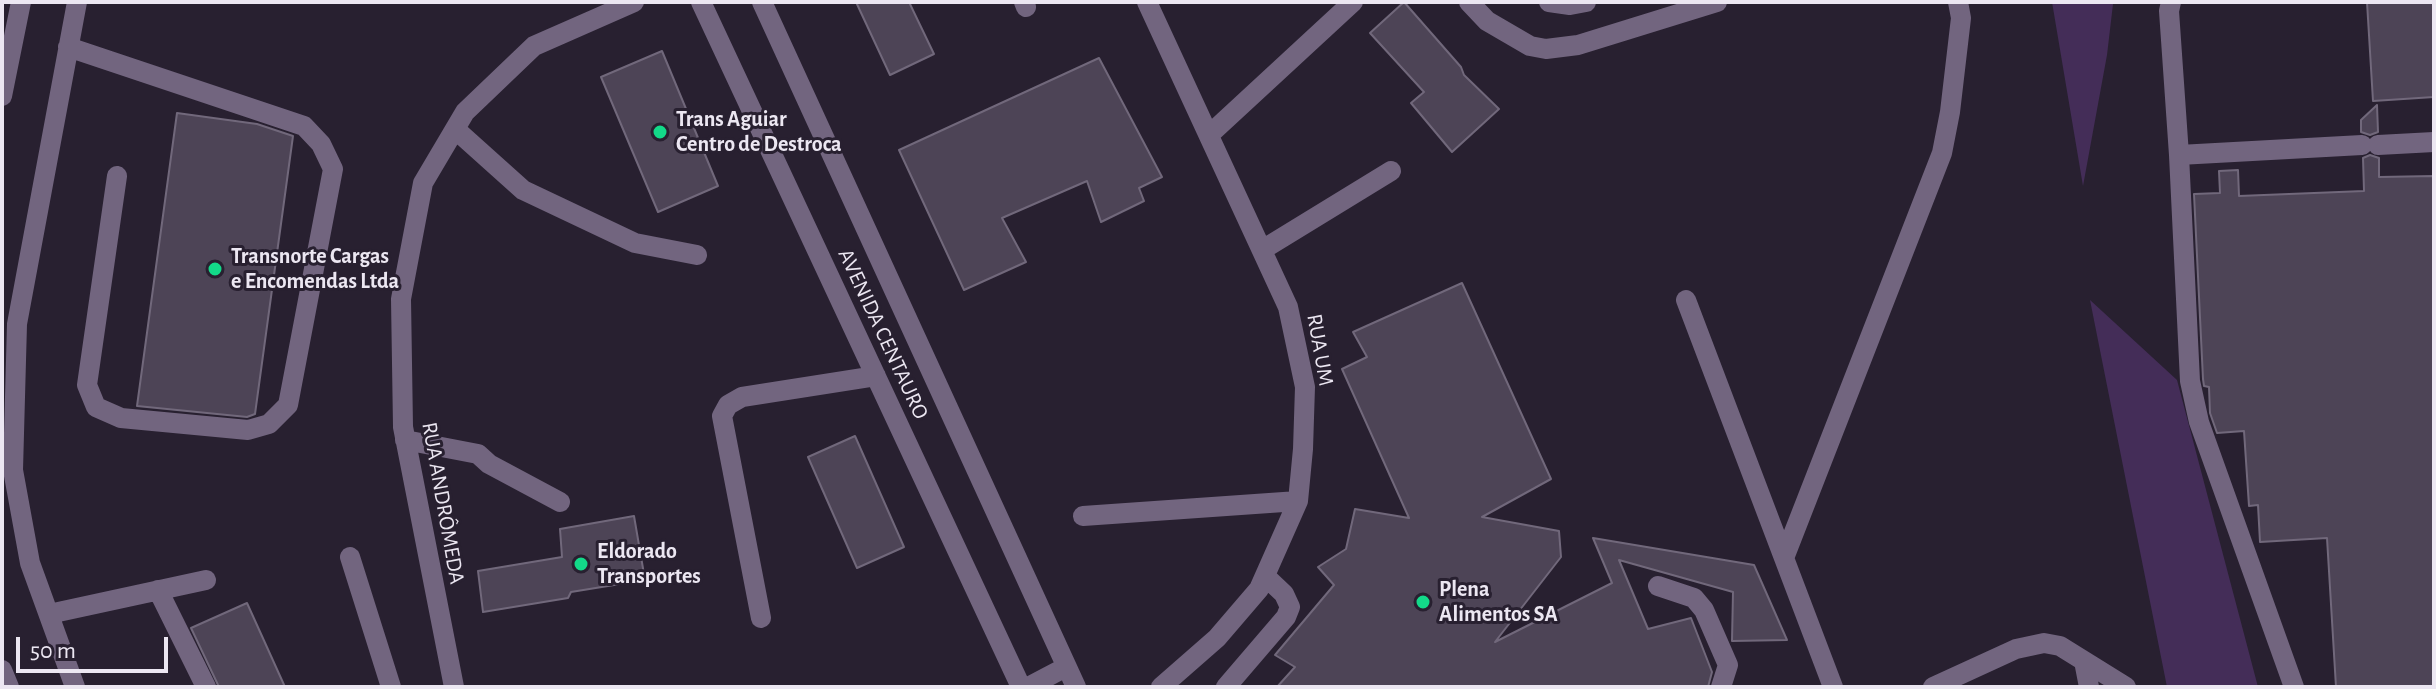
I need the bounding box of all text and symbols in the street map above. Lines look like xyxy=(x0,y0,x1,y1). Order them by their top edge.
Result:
place label: Trans Aguiar Centro de Destroca xyxy=(676,106,842,158)
marker: Trans Aguiar Centro de Destroca xyxy=(651,123,669,141)
place label: Transnorte Cargas e Encomendas Ltda xyxy=(231,243,399,294)
street label: AVENIDA CENTAURO xyxy=(832,245,934,423)
marker: Transnorte Cargas e Encomendas Ltda xyxy=(206,260,224,278)
street label: RUA UM xyxy=(1301,312,1339,388)
street label: RUA ANDRÔMEDA xyxy=(416,420,470,586)
place label: Eldorado Transportes xyxy=(597,538,701,590)
marker: Eldorado Transportes xyxy=(572,555,590,573)
place label: Plena Alimentos SA xyxy=(1439,576,1558,628)
marker: Plena Alimentos SA xyxy=(1414,593,1432,611)
scale bar xyxy=(20,621,172,671)
text: 50 m xyxy=(30,639,76,663)

